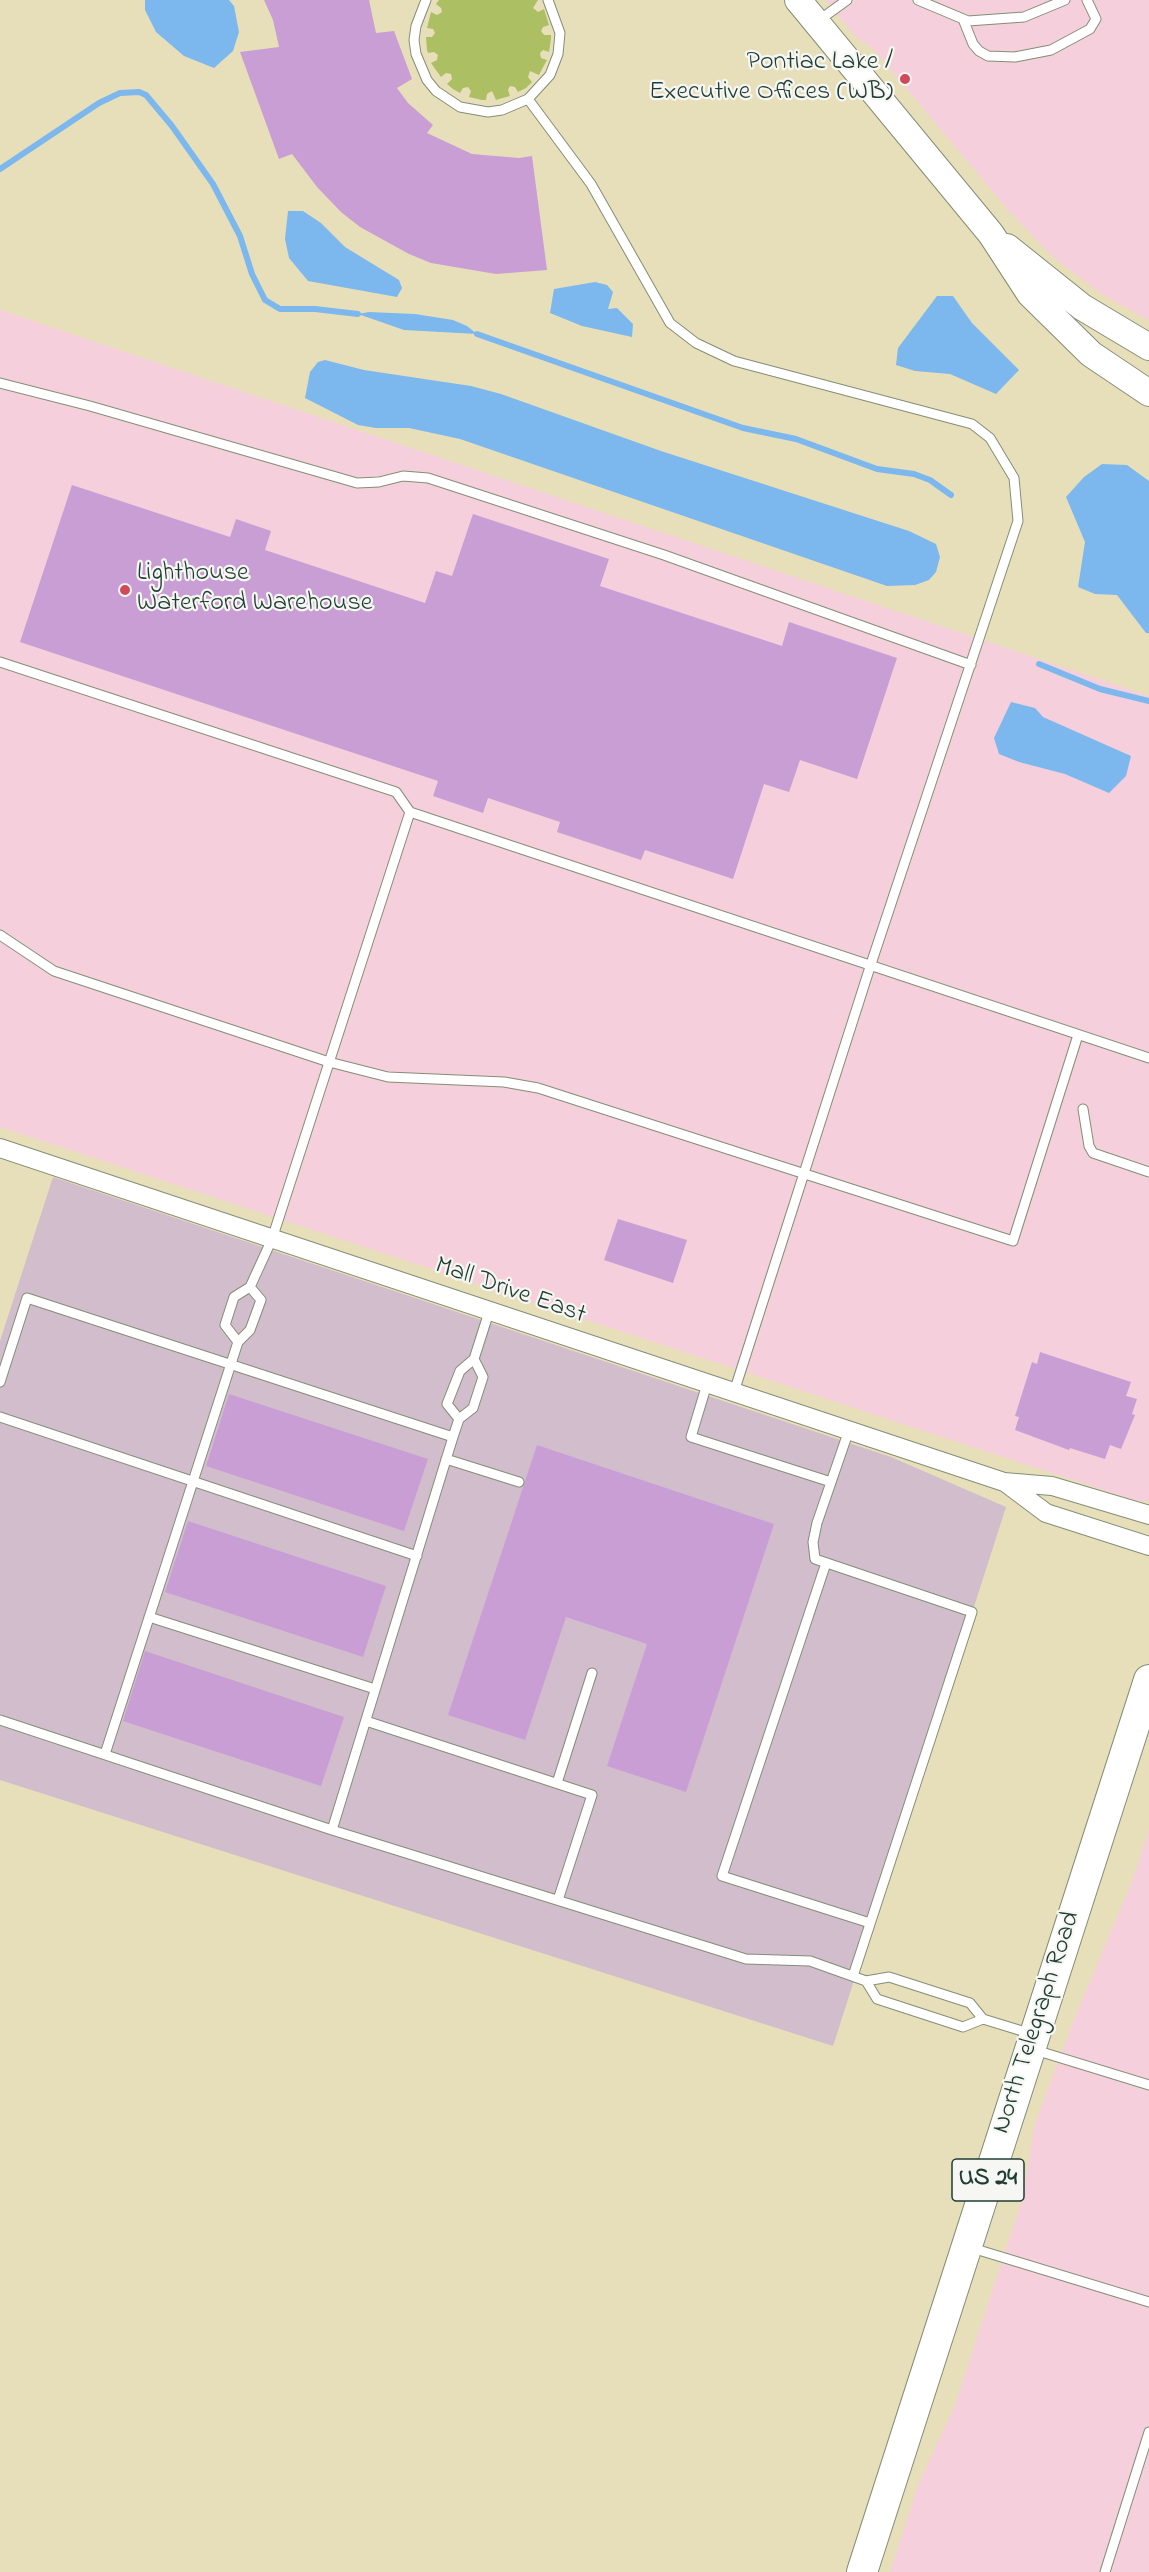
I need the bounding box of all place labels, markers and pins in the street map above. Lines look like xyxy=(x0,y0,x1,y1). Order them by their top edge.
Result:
place label: Pontiac Lake / Executive Offices (WB) xyxy=(649,48,893,110)
marker: Pontiac Lake / Executive Offices (WB) xyxy=(898,72,912,86)
place label: Lighthouse Waterford Warehouse xyxy=(137,559,372,620)
marker: Lighthouse Waterford Warehouse xyxy=(118,583,132,597)

